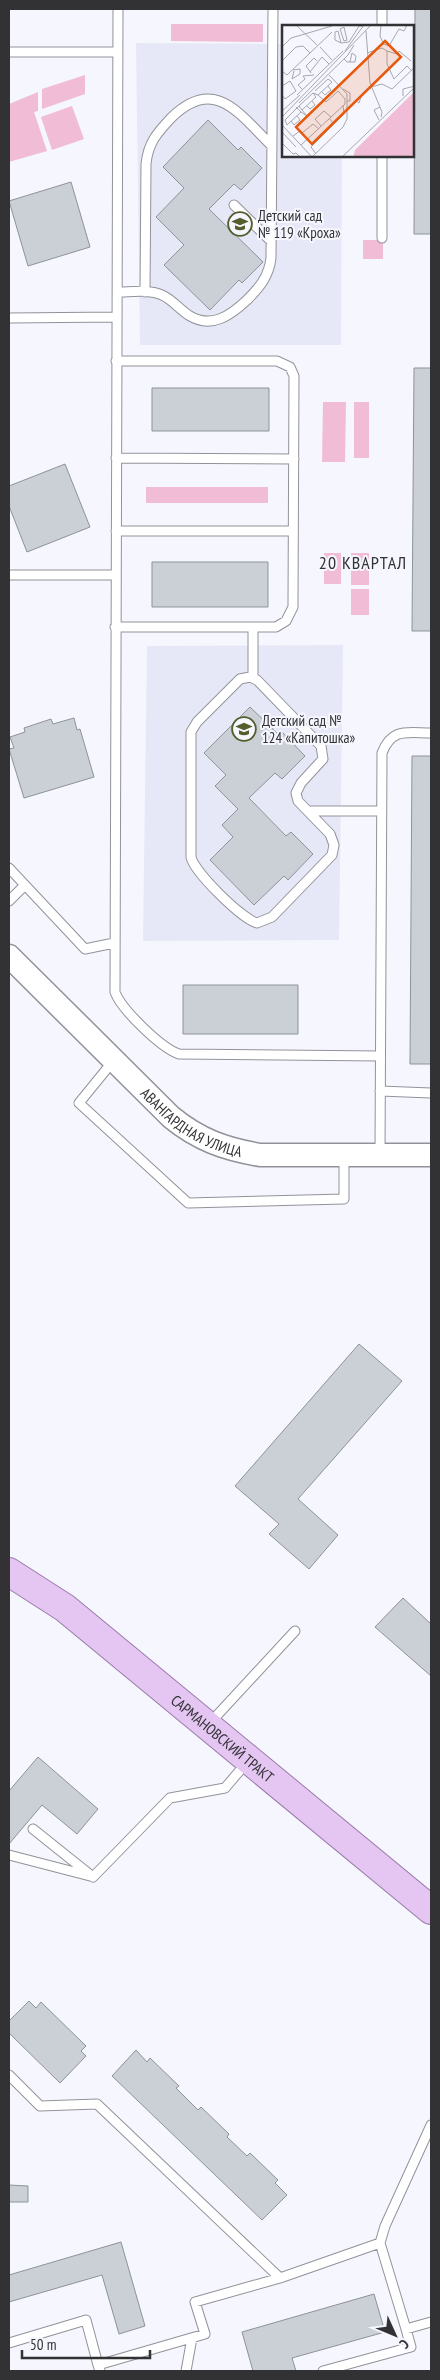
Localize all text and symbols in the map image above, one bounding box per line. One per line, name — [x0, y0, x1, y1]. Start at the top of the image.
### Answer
inset map — [282, 25, 415, 158]
place label: Детский сад № 119 «Кроха» — [258, 206, 341, 242]
school or university icon: Детский сад № 119 «Кроха» — [227, 211, 253, 237]
district label: 20 КВАРТАЛ — [319, 551, 407, 574]
place label: Детский сад № 124 «Капитошка» — [262, 711, 355, 747]
school or university icon: Детский сад № 124 «Капитошка» — [231, 716, 257, 742]
street label: АВАНГАРДНАЯ УЛИЦА — [137, 1083, 245, 1161]
street label: САРМАНОВСКИЙ ТРАКТ — [167, 1690, 278, 1786]
north arrow — [370, 2310, 420, 2360]
scale bar — [22, 2328, 150, 2360]
text: 50 m — [30, 2335, 56, 2354]
text: С — [395, 2335, 413, 2353]

